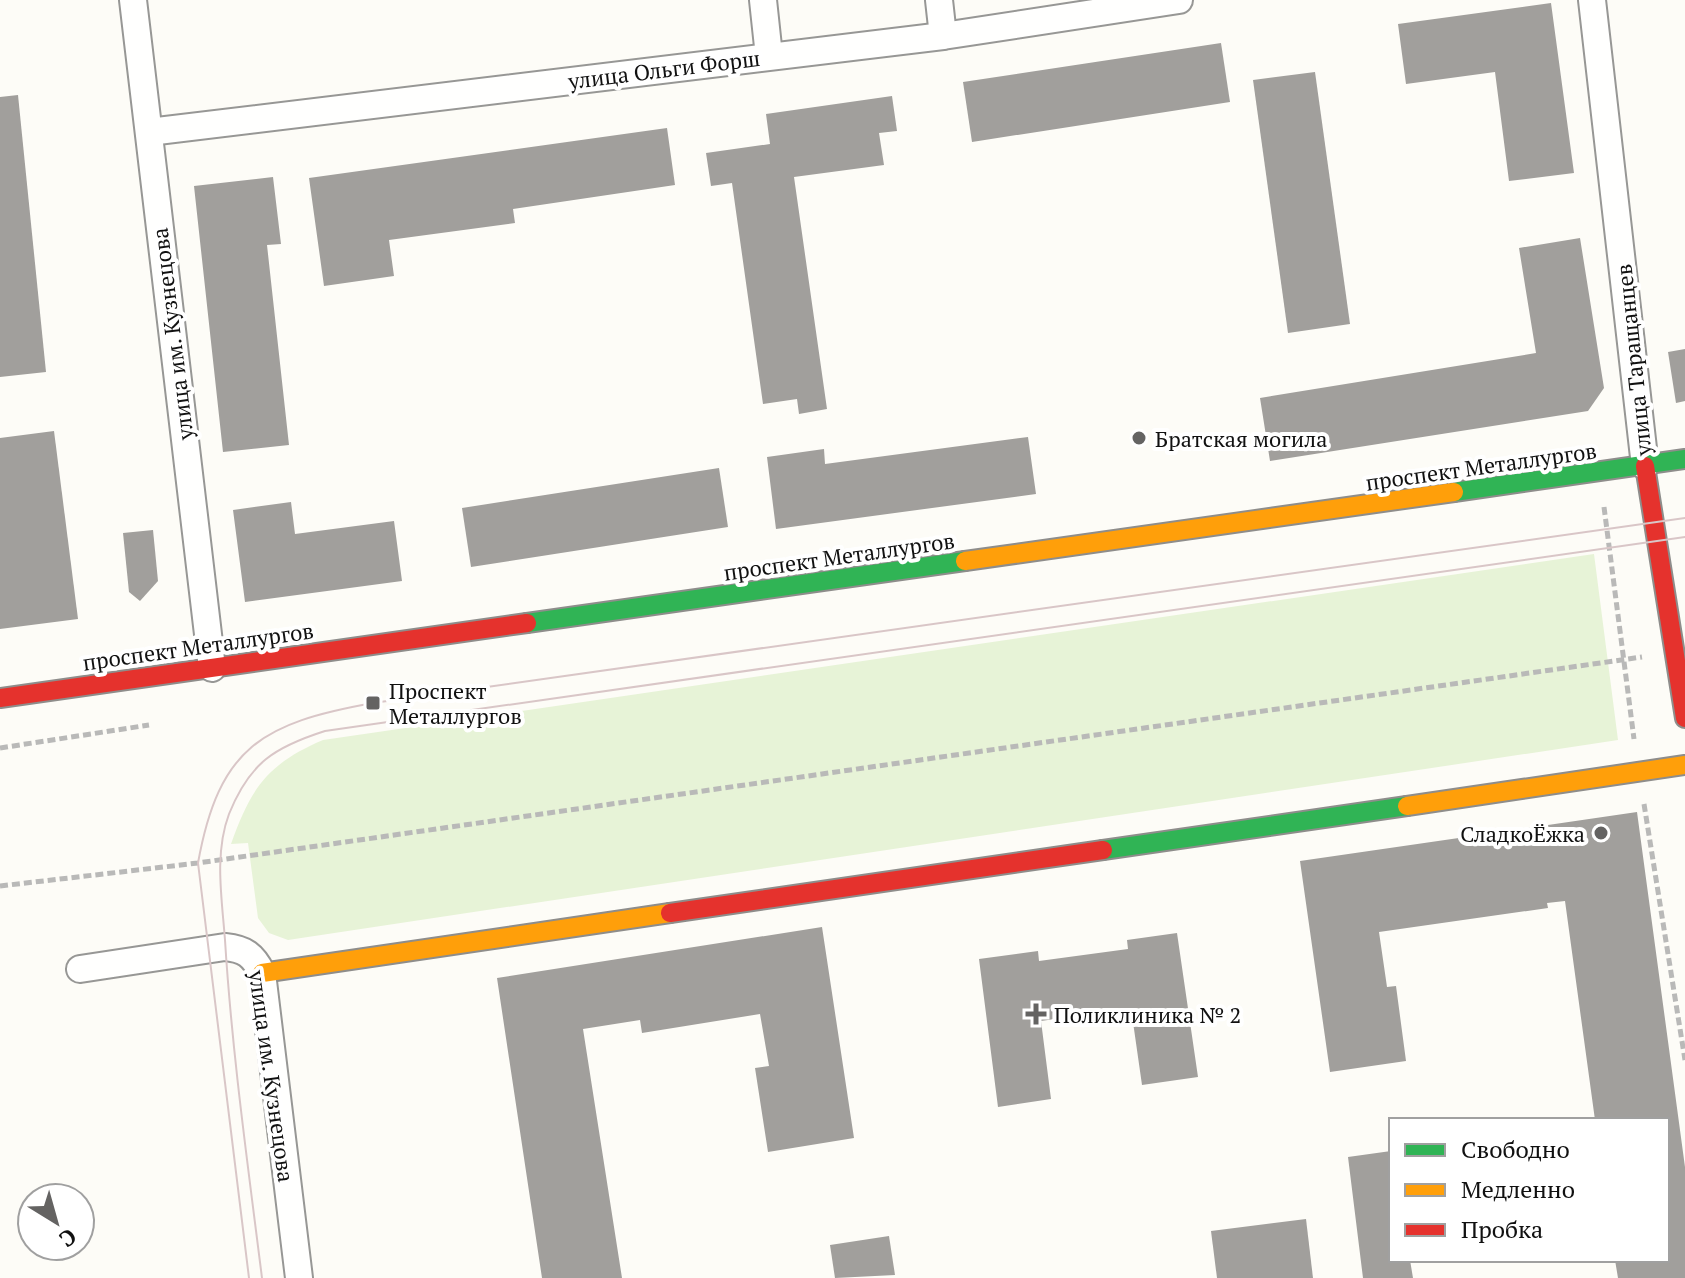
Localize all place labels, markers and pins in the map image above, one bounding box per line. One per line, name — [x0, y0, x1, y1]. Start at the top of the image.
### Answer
place label: Братская могила — [1155, 424, 1327, 453]
marker: Братская могила — [1130, 429, 1148, 447]
place label: Проспект Металлургов — [389, 676, 522, 730]
marker: Проспект Металлургов — [364, 694, 382, 712]
place label: СладкоЁжка — [1460, 819, 1585, 848]
marker: СладкоЁжка — [1592, 824, 1610, 842]
place label: Поликлиника № 2 — [1054, 1000, 1241, 1029]
marker: Поликлиника № 2 — [1025, 1003, 1047, 1025]

